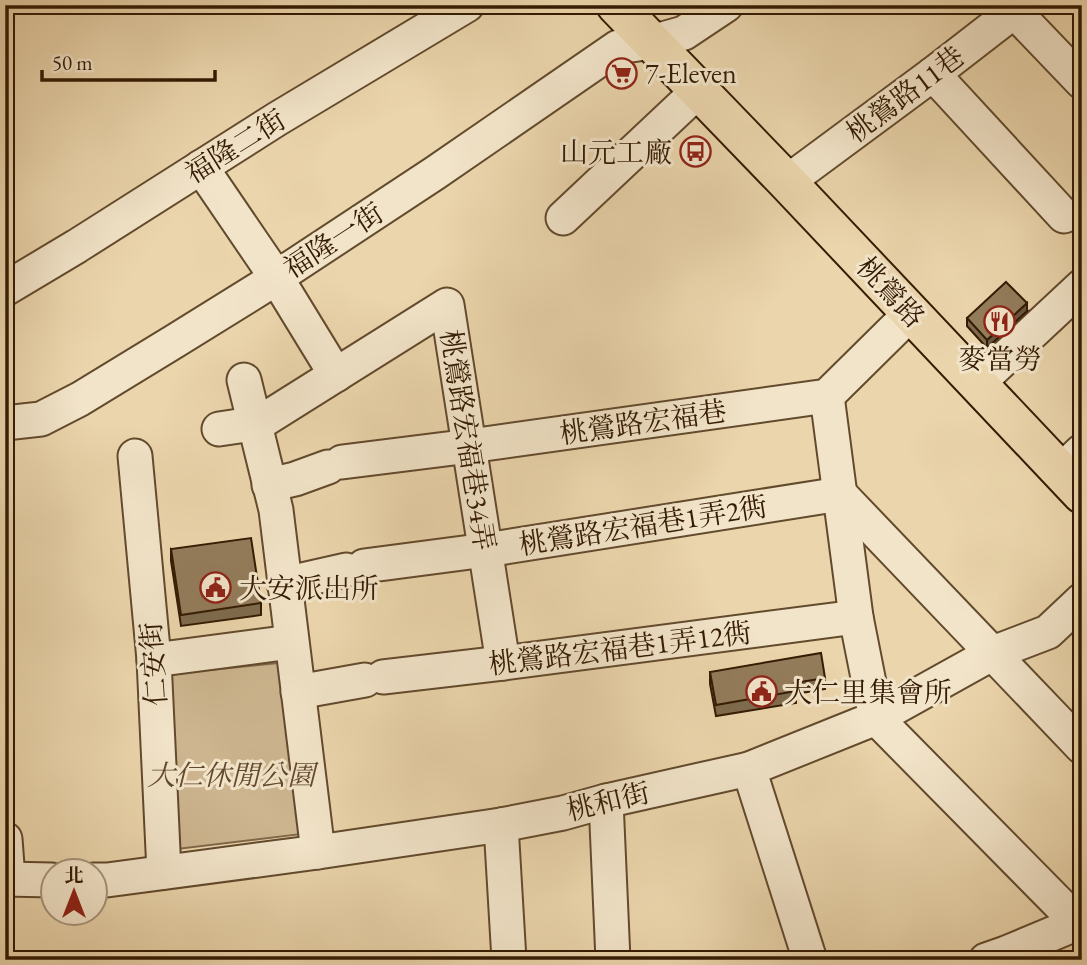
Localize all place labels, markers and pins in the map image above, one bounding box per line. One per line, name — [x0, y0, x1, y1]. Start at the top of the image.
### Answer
place label: 7-Eleven — [645, 55, 737, 91]
supermarket icon: 7-Eleven — [605, 56, 639, 90]
place label: 山元工廠 — [560, 134, 672, 170]
bus stop icon: 山元工廠 — [678, 135, 712, 169]
restaurant icon: 麥當勞 — [983, 305, 1017, 339]
place label: 麥當勞 — [958, 341, 1042, 377]
place label: 大安派出所 — [239, 570, 379, 606]
public building icon: 大安派出所 — [199, 571, 233, 605]
place label: 大仁里集會所 — [784, 674, 952, 710]
public building icon: 大仁里集會所 — [744, 675, 778, 709]

